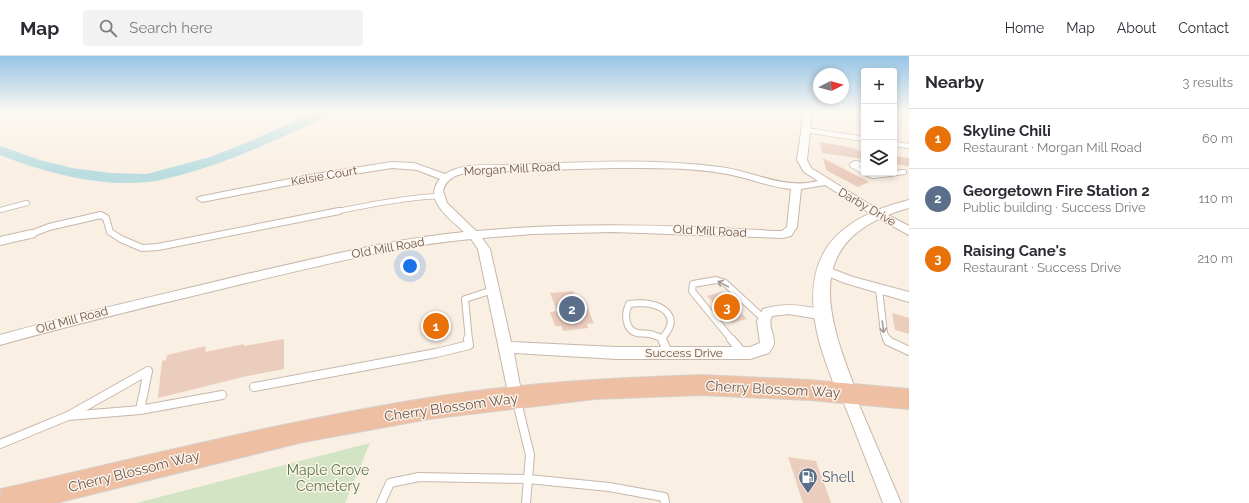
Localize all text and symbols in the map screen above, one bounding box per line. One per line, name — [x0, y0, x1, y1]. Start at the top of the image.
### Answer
search box — [83, 10, 363, 46]
text: Map — [20, 17, 59, 39]
icon: search — [97, 17, 119, 39]
text: Search here — [129, 19, 213, 37]
text: Home — [1005, 20, 1044, 36]
text: Map — [1066, 20, 1095, 36]
text: About — [1117, 20, 1156, 36]
text: Contact — [1178, 20, 1229, 36]
north arrow — [813, 68, 849, 104]
map controls — [861, 68, 897, 176]
button: + — [861, 68, 897, 104]
text: Nearby — [925, 72, 984, 92]
text: 3 results — [1183, 75, 1233, 90]
button: − — [861, 104, 897, 140]
text: Skyline Chili — [963, 122, 1051, 140]
text: 1 — [935, 131, 941, 146]
text: 60 m — [1202, 131, 1233, 146]
button: layers — [861, 140, 897, 176]
text: Restaurant · Morgan Mill Road — [963, 140, 1142, 155]
street label: Morgan Mill Road — [463, 159, 561, 179]
street label: Kelsie Court — [290, 163, 358, 189]
text: Georgetown Fire Station 2 — [963, 182, 1150, 200]
street label: Darby Drive — [836, 185, 898, 229]
text: 2 — [934, 191, 942, 206]
text: 110 m — [1199, 191, 1233, 206]
text: Public building · Success Drive — [963, 200, 1146, 215]
street label: Old Mill Road — [673, 222, 747, 240]
street label: Old Mill Road — [350, 235, 426, 261]
text: Raising Cane's — [963, 242, 1066, 260]
text: 3 — [934, 251, 942, 266]
text: 210 m — [1197, 251, 1233, 266]
your location — [400, 256, 420, 276]
text: Restaurant · Success Drive — [963, 260, 1121, 275]
one-way arrow — [717, 280, 729, 287]
pin: 3 — [714, 292, 740, 322]
pin: 2 — [559, 294, 585, 324]
street label: Old Mill Road — [34, 304, 110, 336]
pin: 1 — [423, 311, 449, 341]
one-way arrow — [879, 320, 887, 333]
street label: Success Drive — [645, 346, 723, 360]
street label: Cherry Blossom Way — [705, 377, 841, 401]
street label: Cherry Blossom Way — [383, 390, 519, 424]
street label: Cherry Blossom Way — [67, 447, 202, 495]
park label: Maple Grove Cemetery — [287, 462, 369, 494]
fuel station icon: Shell — [797, 466, 819, 494]
place label: Shell — [822, 469, 855, 485]

